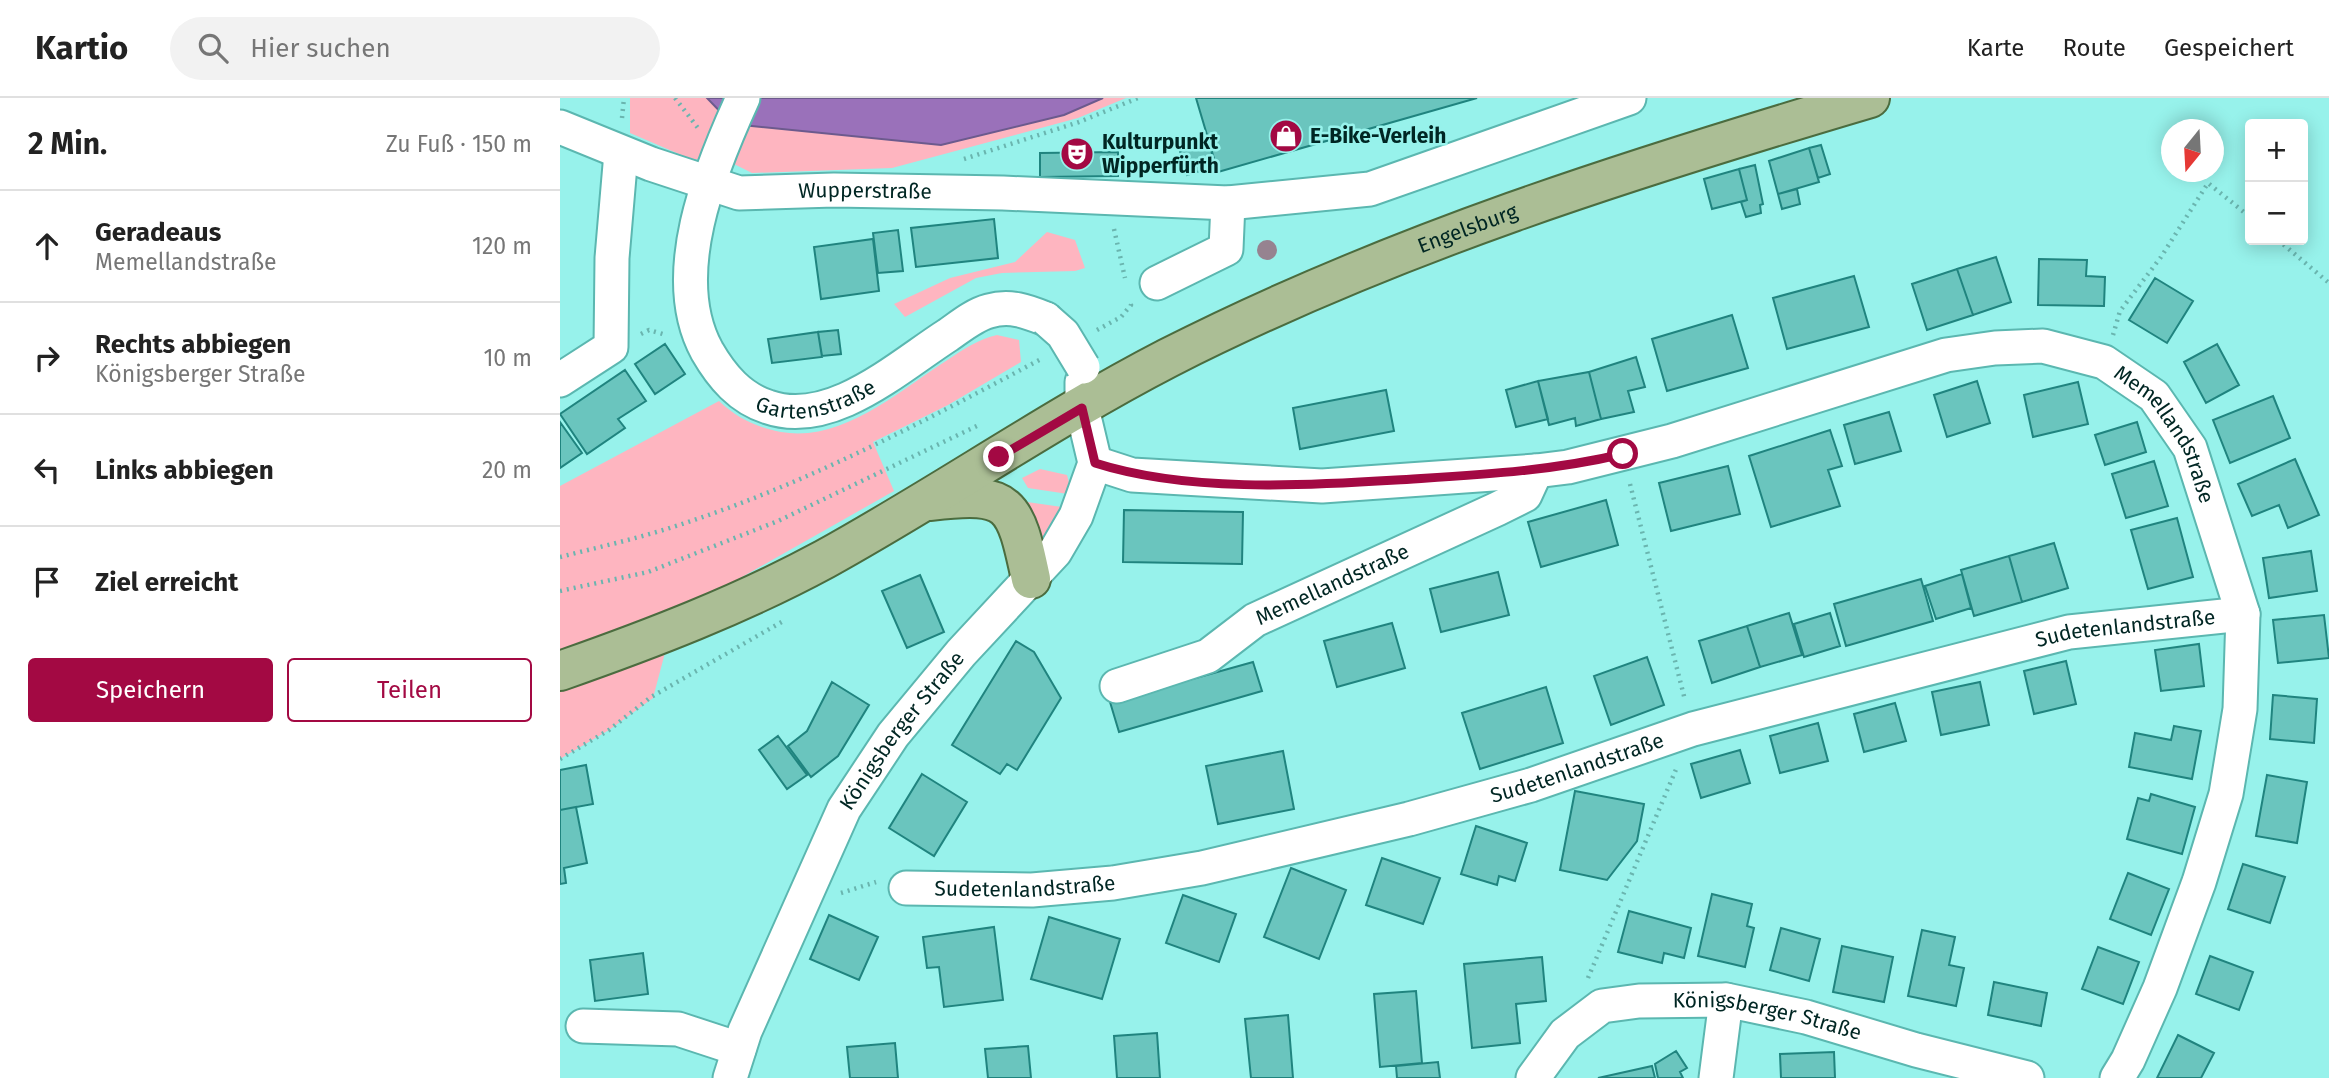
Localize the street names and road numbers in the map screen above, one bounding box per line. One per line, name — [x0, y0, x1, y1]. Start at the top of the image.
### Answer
street label: Wupperstraße — [798, 177, 932, 205]
street label: Engelsburg — [1414, 198, 1521, 259]
street label: Memellandstraße — [2109, 360, 2220, 507]
street label: Gartenstraße — [752, 374, 880, 425]
street label: Memellandstraße — [1251, 538, 1413, 631]
street label: Sudetenlandstraße — [2033, 604, 2217, 653]
street label: Königsberger Straße — [834, 646, 970, 815]
street label: Sudetenlandstraße — [1487, 727, 1667, 809]
street label: Sudetenlandstraße — [934, 870, 1116, 903]
street label: Königsberger Straße — [1672, 987, 1865, 1046]

